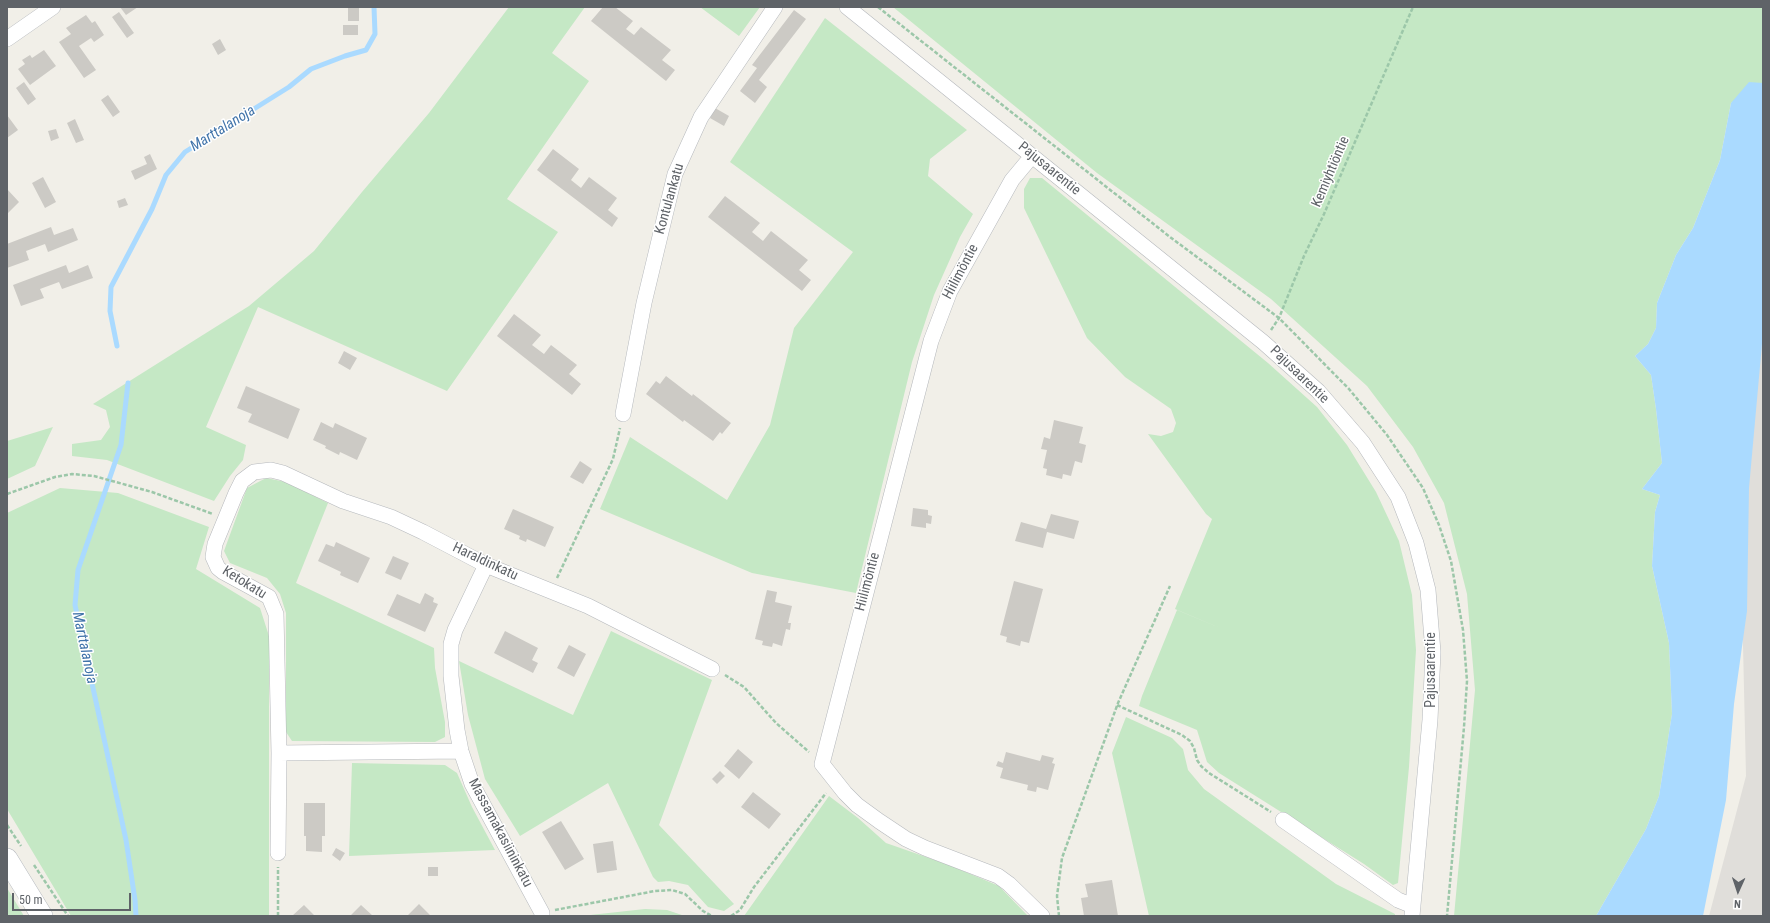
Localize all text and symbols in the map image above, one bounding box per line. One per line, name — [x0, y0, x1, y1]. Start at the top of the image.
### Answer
water label: Marttalanoja — [187, 102, 259, 156]
street label: Kemiyhtiöntie — [1309, 134, 1353, 210]
street label: Pajusaarentie — [1014, 139, 1084, 199]
street label: Kontulankatu — [652, 162, 688, 236]
street label: Hiilimöntie — [940, 242, 982, 302]
street label: Pajusaarentie — [1266, 343, 1332, 407]
street label: Haraldinkatu — [450, 540, 520, 584]
street label: Hiilimöntie — [852, 551, 884, 613]
street label: Ketokatu — [219, 563, 269, 603]
water label: Marttalanoja — [68, 610, 100, 686]
street label: Pajusaarentie — [1423, 632, 1439, 708]
street label: Massamakasiininkatu — [464, 776, 536, 890]
north arrow — [1718, 871, 1758, 911]
scale bar — [14, 885, 133, 911]
text: 50 m — [19, 893, 43, 907]
text: N — [1734, 897, 1741, 910]

